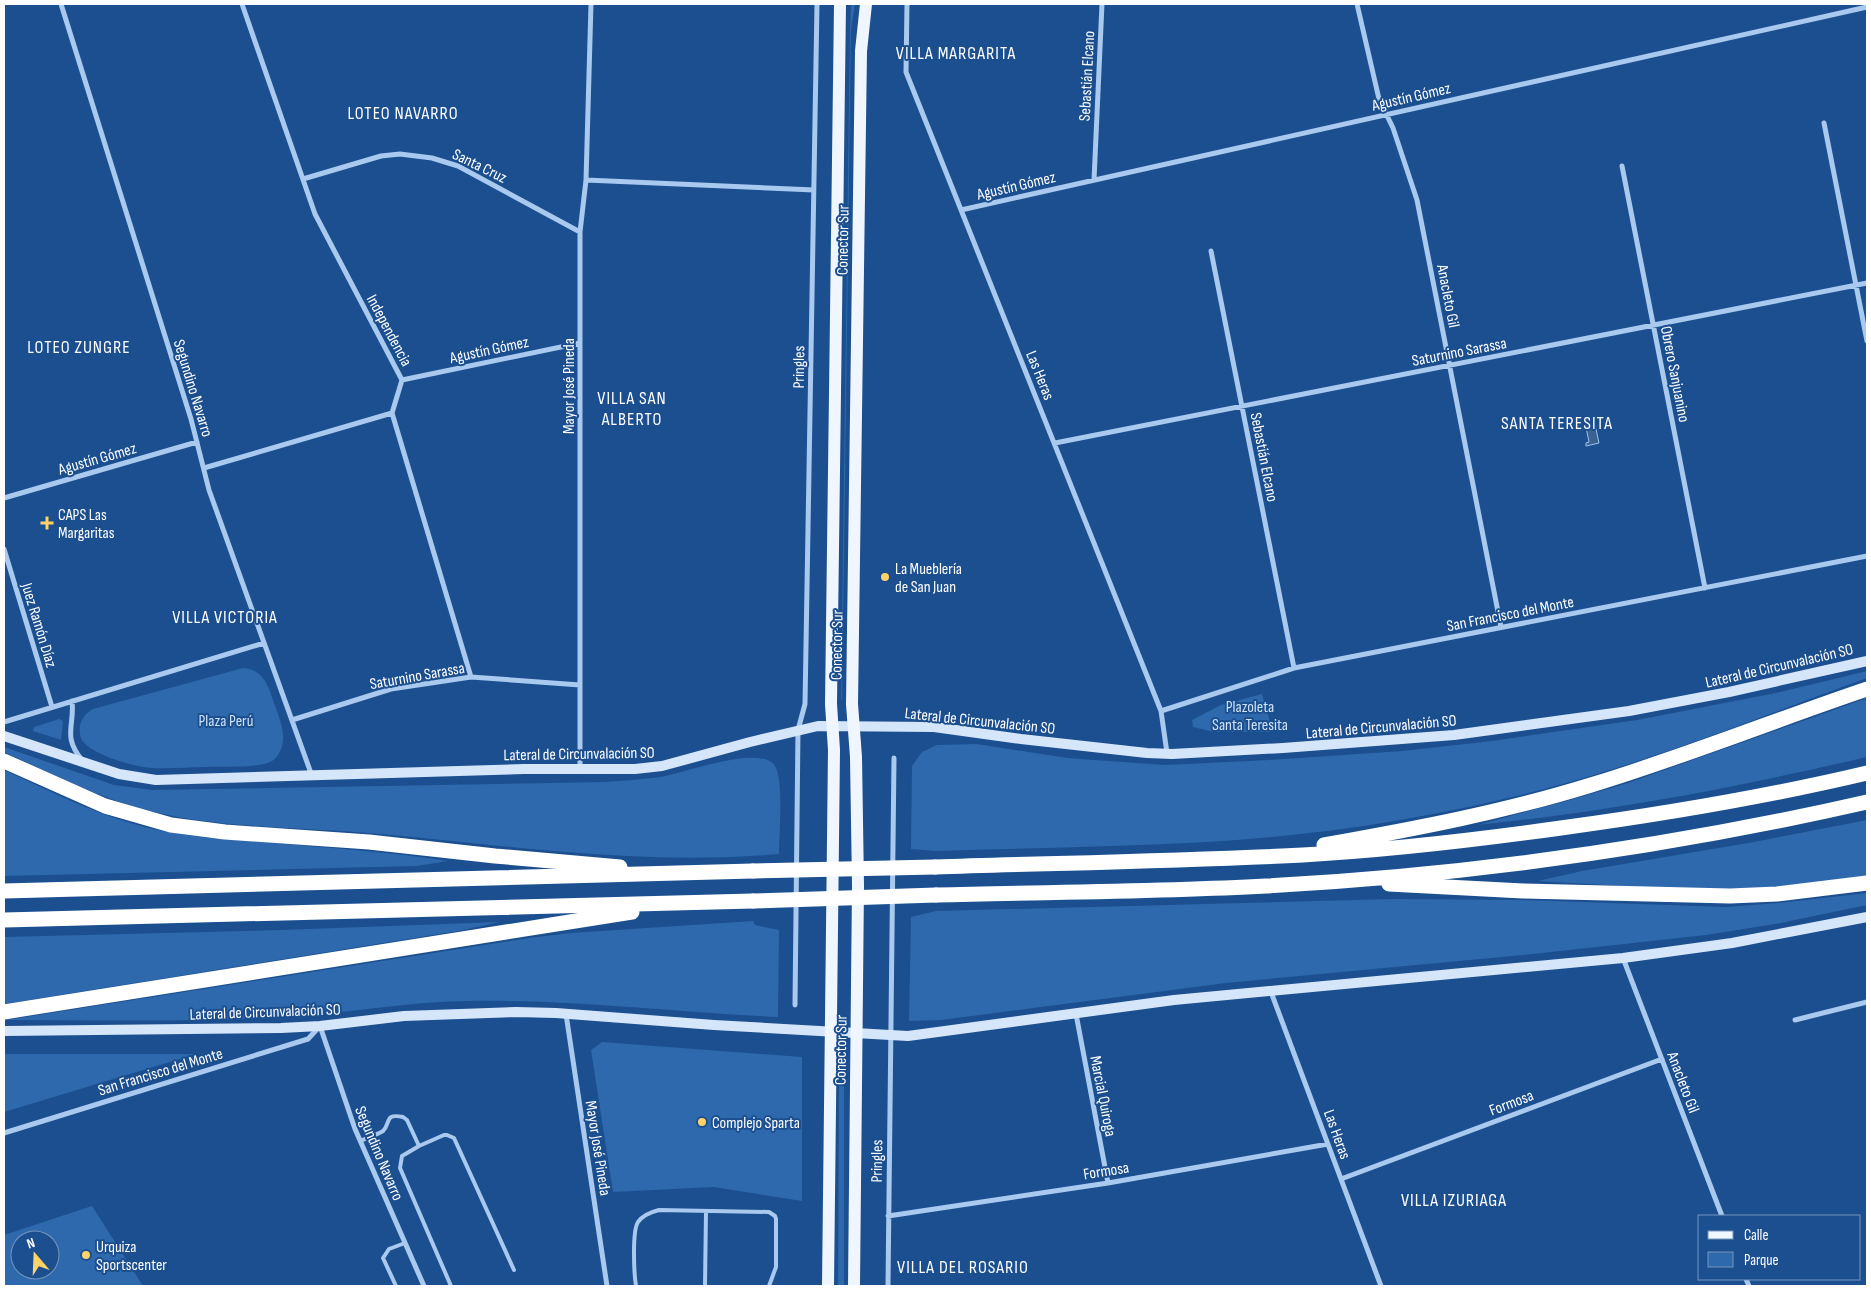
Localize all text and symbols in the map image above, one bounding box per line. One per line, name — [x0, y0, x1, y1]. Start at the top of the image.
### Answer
street label: Sebastián Elcano — [1076, 30, 1099, 122]
district label: VILLA MARGARITA — [896, 43, 1016, 64]
street label: Agustín Gómez — [1369, 79, 1453, 116]
district label: LOTEO NAVARRO — [347, 103, 459, 124]
street label: Santa Cruz — [449, 145, 510, 188]
street label: Agustín Gómez — [974, 168, 1058, 205]
street label: Conector Sur — [833, 204, 854, 275]
street label: Anacleto Gil — [1432, 262, 1463, 329]
street label: Independencia — [362, 292, 416, 370]
street label: Obrero Sanjuanino — [1656, 325, 1693, 424]
street label: Agustín Gómez — [447, 333, 531, 368]
street label: Saturnino Sarassa — [1410, 334, 1508, 371]
district label: LOTEO ZUNGRE — [27, 337, 131, 358]
street label: Segundino Navarro — [169, 337, 216, 439]
street label: Mayor José Pineda — [560, 338, 579, 434]
street label: Pringles — [790, 345, 809, 389]
street label: Las Heras — [1021, 348, 1058, 403]
district label: VILLA SAN ALBERTO — [597, 388, 667, 430]
street label: Sebastián Elcano — [1246, 411, 1281, 504]
district label: SANTA TERESITA — [1501, 413, 1613, 434]
street label: Agustín Gómez — [55, 439, 139, 480]
place label: CAPS Las Margaritas — [58, 506, 115, 543]
marker: CAPS Las Margaritas — [40, 516, 54, 530]
place label: La Mueblería de San Juan — [895, 560, 962, 597]
marker: La Mueblería de San Juan — [879, 571, 891, 583]
street label: Juez Ramón Díaz — [16, 580, 60, 670]
street label: San Francisco del Monte — [1445, 593, 1576, 636]
district label: VILLA VICTORIA — [172, 607, 278, 628]
street label: Conector Sur — [827, 609, 848, 680]
street label: Lateral de Circunvalación SO — [1704, 640, 1855, 693]
street label: Saturnino Sarassa — [368, 659, 466, 694]
park label: Plazoleta Santa Teresita — [1212, 698, 1288, 735]
street label: Lateral de Circunvalación SO — [904, 704, 1056, 739]
street label: Lateral de Circunvalación SO — [1305, 711, 1457, 744]
park label: Plaza Perú — [199, 712, 253, 731]
street label: Lateral de Circunvalación SO — [503, 744, 655, 765]
street label: Lateral de Circunvalación SO — [189, 1000, 341, 1025]
street label: Conector Sur — [831, 1014, 852, 1085]
street label: San Francisco del Monte — [96, 1044, 225, 1100]
street label: Anacleto Gil — [1662, 1048, 1703, 1116]
street label: Marcial Quiroga — [1085, 1054, 1120, 1138]
street label: Formosa — [1487, 1086, 1536, 1120]
street label: Mayor José Pineda — [581, 1099, 614, 1197]
street label: Segundino Navarro — [350, 1103, 407, 1204]
street label: Las Heras — [1319, 1107, 1354, 1162]
place label: Complejo Sparta — [712, 1114, 800, 1133]
marker: Complejo Sparta — [696, 1116, 708, 1128]
street label: Pringles — [868, 1139, 887, 1183]
street label: Formosa — [1082, 1159, 1130, 1184]
district label: VILLA IZURIAGA — [1401, 1190, 1507, 1211]
legend — [1698, 1215, 1861, 1280]
text: Calle — [1744, 1226, 1768, 1245]
north arrow — [10, 1230, 60, 1280]
text: N — [25, 1234, 37, 1252]
place label: Urquiza Sportscenter — [96, 1238, 167, 1275]
marker: Urquiza Sportscenter — [80, 1249, 92, 1261]
text: Parque — [1744, 1251, 1779, 1270]
district label: VILLA DEL ROSARIO — [897, 1257, 1029, 1278]

